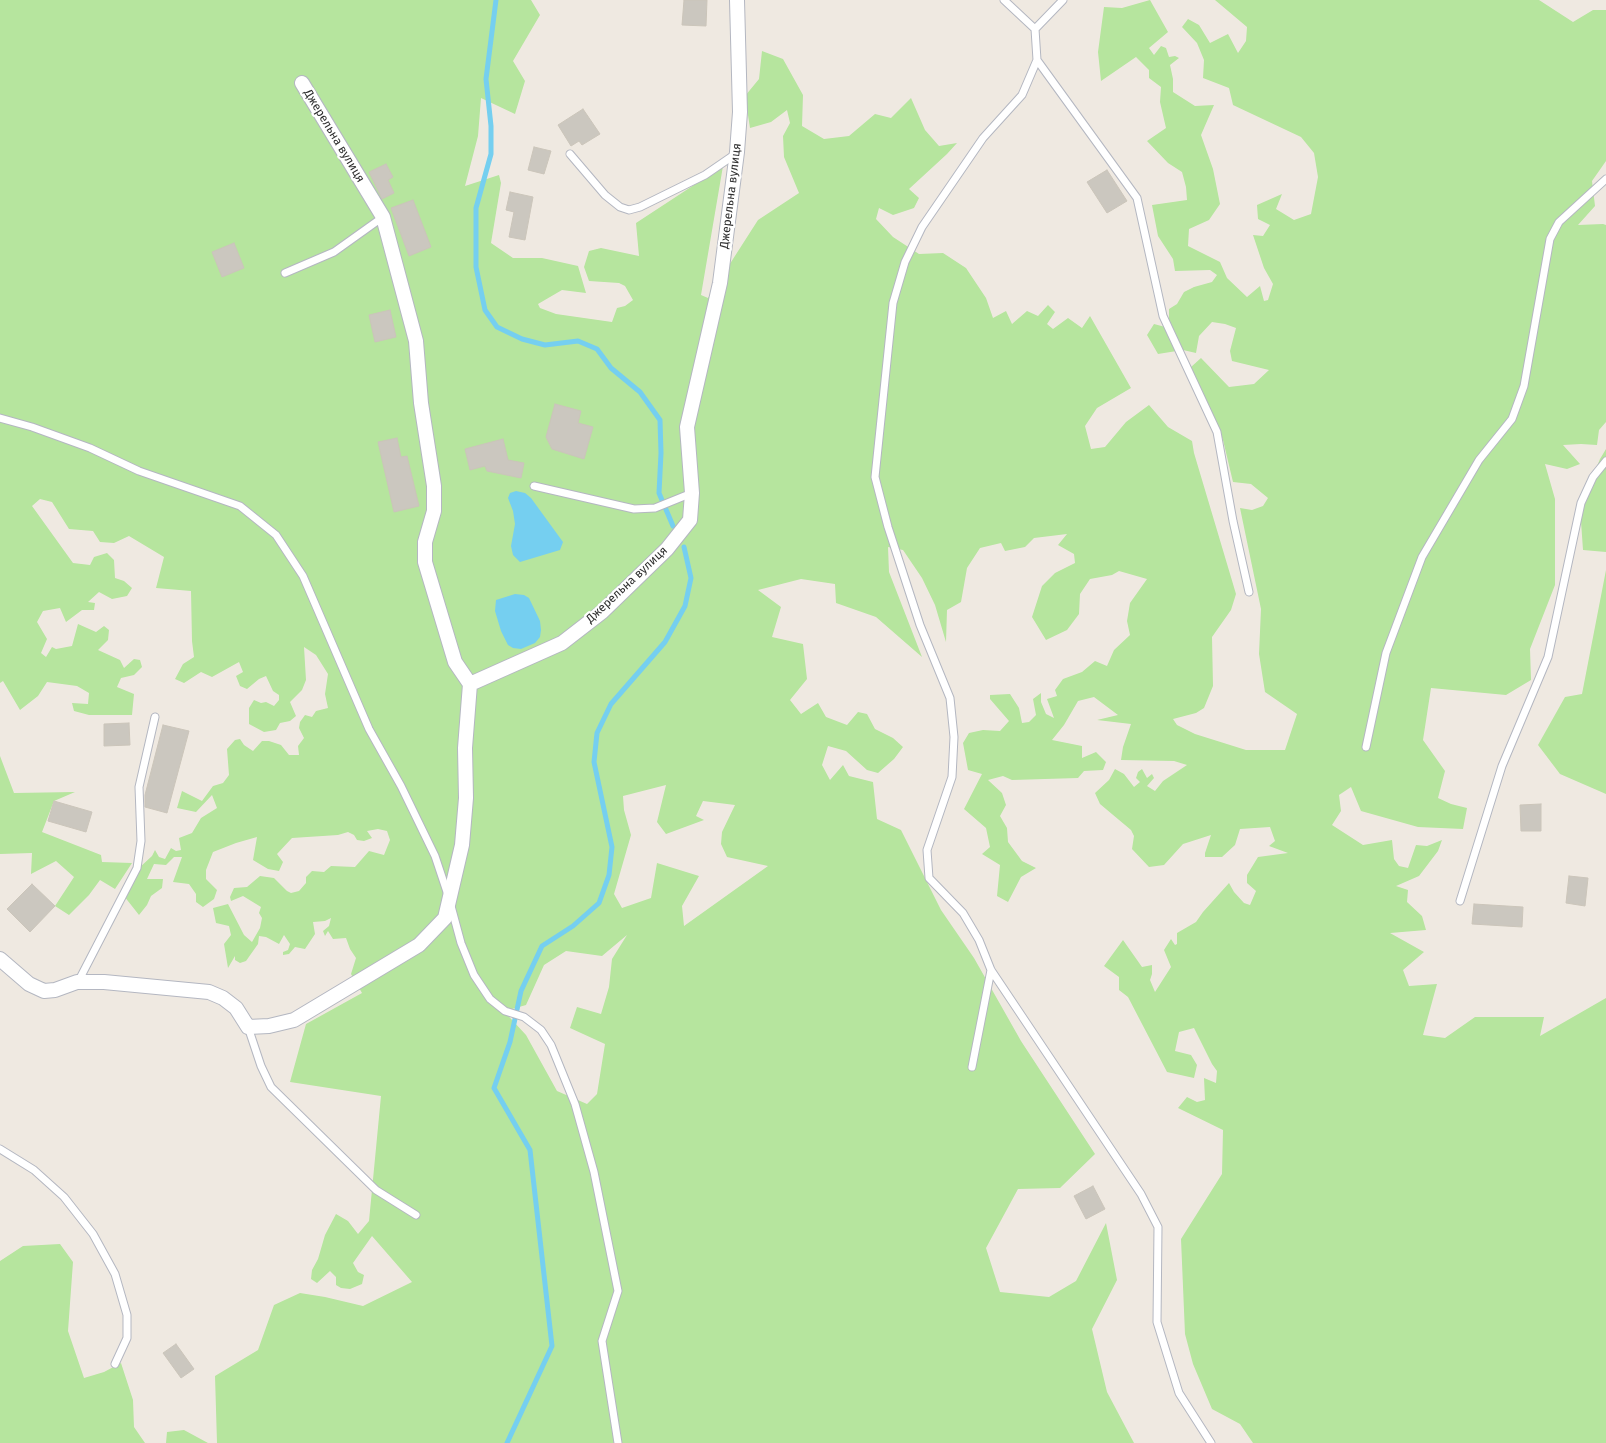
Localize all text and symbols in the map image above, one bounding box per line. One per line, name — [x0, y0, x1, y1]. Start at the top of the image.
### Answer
street label: Джерельна вулиця — [301, 87, 367, 185]
street label: Джерельна вулиця — [717, 143, 745, 249]
street label: Джерельна вулиця — [583, 544, 671, 626]

